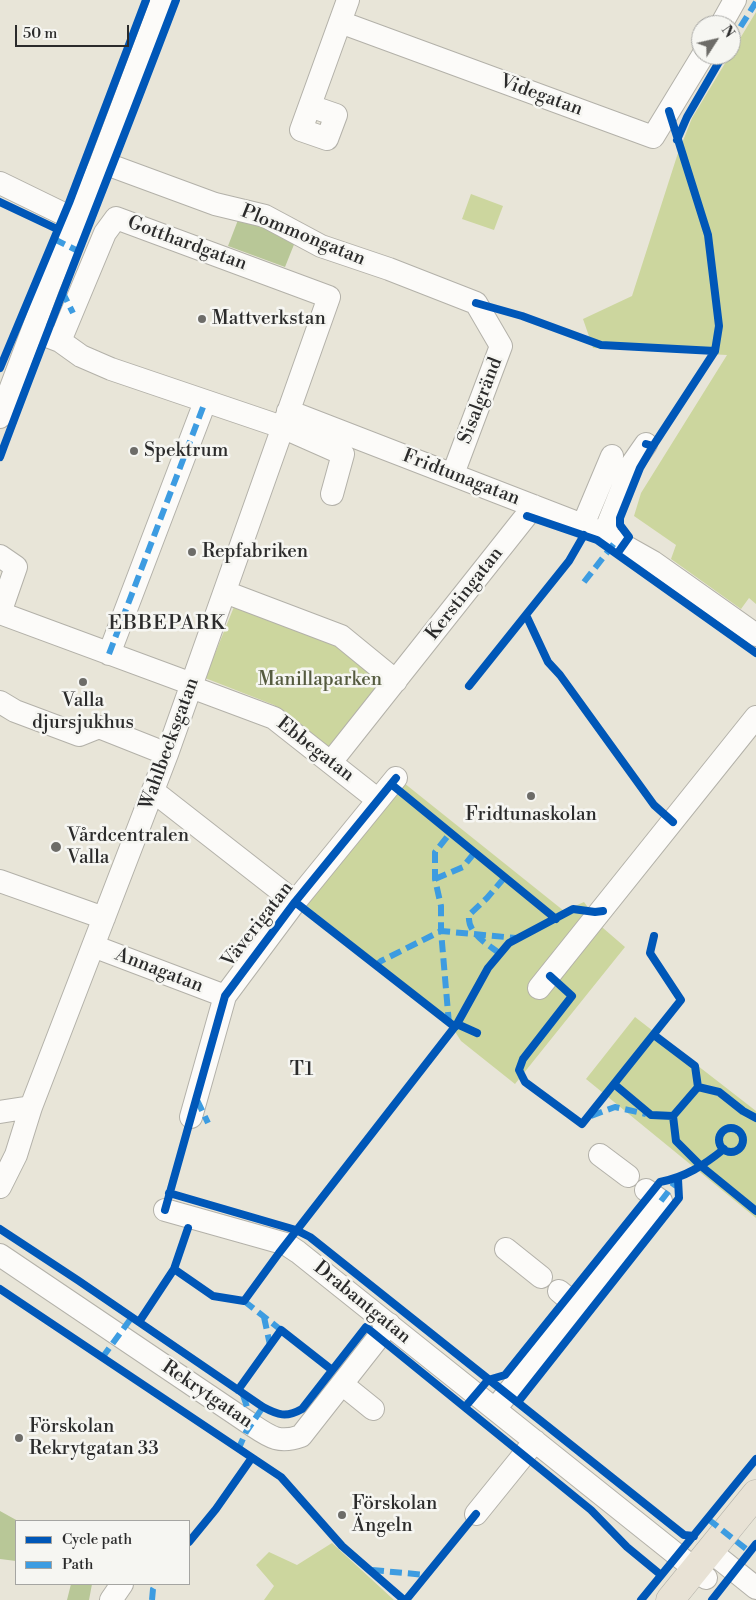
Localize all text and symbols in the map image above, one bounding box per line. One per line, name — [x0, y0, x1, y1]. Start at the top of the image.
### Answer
scale bar — [18, 15, 131, 47]
north arrow — [691, 15, 741, 65]
text: N — [717, 22, 738, 42]
text: 50 m — [23, 24, 57, 43]
street label: Videgatan — [496, 70, 586, 122]
street label: Plommongatan — [238, 201, 368, 271]
street label: Gotthardgatan — [124, 212, 250, 276]
place label: Mattverkstan — [212, 308, 326, 330]
marker: Mattverkstan — [196, 313, 208, 325]
street label: Sisalgränd — [454, 354, 508, 448]
place label: Spektrum — [144, 440, 228, 462]
marker: Spektrum — [128, 445, 140, 457]
street label: Fridtunagatan — [399, 445, 523, 511]
place label: Repfabriken — [202, 541, 308, 563]
street label: Kerstingatan — [422, 543, 508, 645]
marker: Repfabriken — [186, 546, 198, 558]
district label: EBBEPARK — [107, 612, 227, 636]
park label: Manillaparken — [258, 669, 382, 691]
street label: Wahlbecksgatan — [136, 675, 204, 813]
marker: Valla djursjukhus — [77, 676, 89, 688]
place label: Valla djursjukhus — [32, 690, 134, 734]
street label: Ebbegatan — [272, 713, 358, 787]
marker: Fridtunaskolan — [525, 790, 537, 802]
place label: Fridtunaskolan — [465, 804, 597, 826]
place label: Vårdcentralen Valla — [67, 825, 189, 869]
marker: Vårdcentralen Valla — [49, 840, 63, 854]
street label: Väverigatan — [217, 878, 299, 972]
street label: Annagatan — [112, 944, 206, 998]
district label: T1 — [289, 1058, 315, 1082]
street label: Drabantgatan — [309, 1257, 415, 1349]
street label: Rekrytgatan — [157, 1356, 257, 1434]
place label: Förskolan Rekrytgatan 33 — [29, 1416, 159, 1460]
marker: Förskolan Rekrytgatan 33 — [13, 1432, 25, 1444]
place label: Förskolan Ängeln — [352, 1493, 437, 1537]
marker: Förskolan Ängeln — [336, 1509, 348, 1521]
legend — [15, 1520, 190, 1585]
text: Cycle path — [62, 1530, 132, 1549]
text: Path — [62, 1555, 94, 1574]

